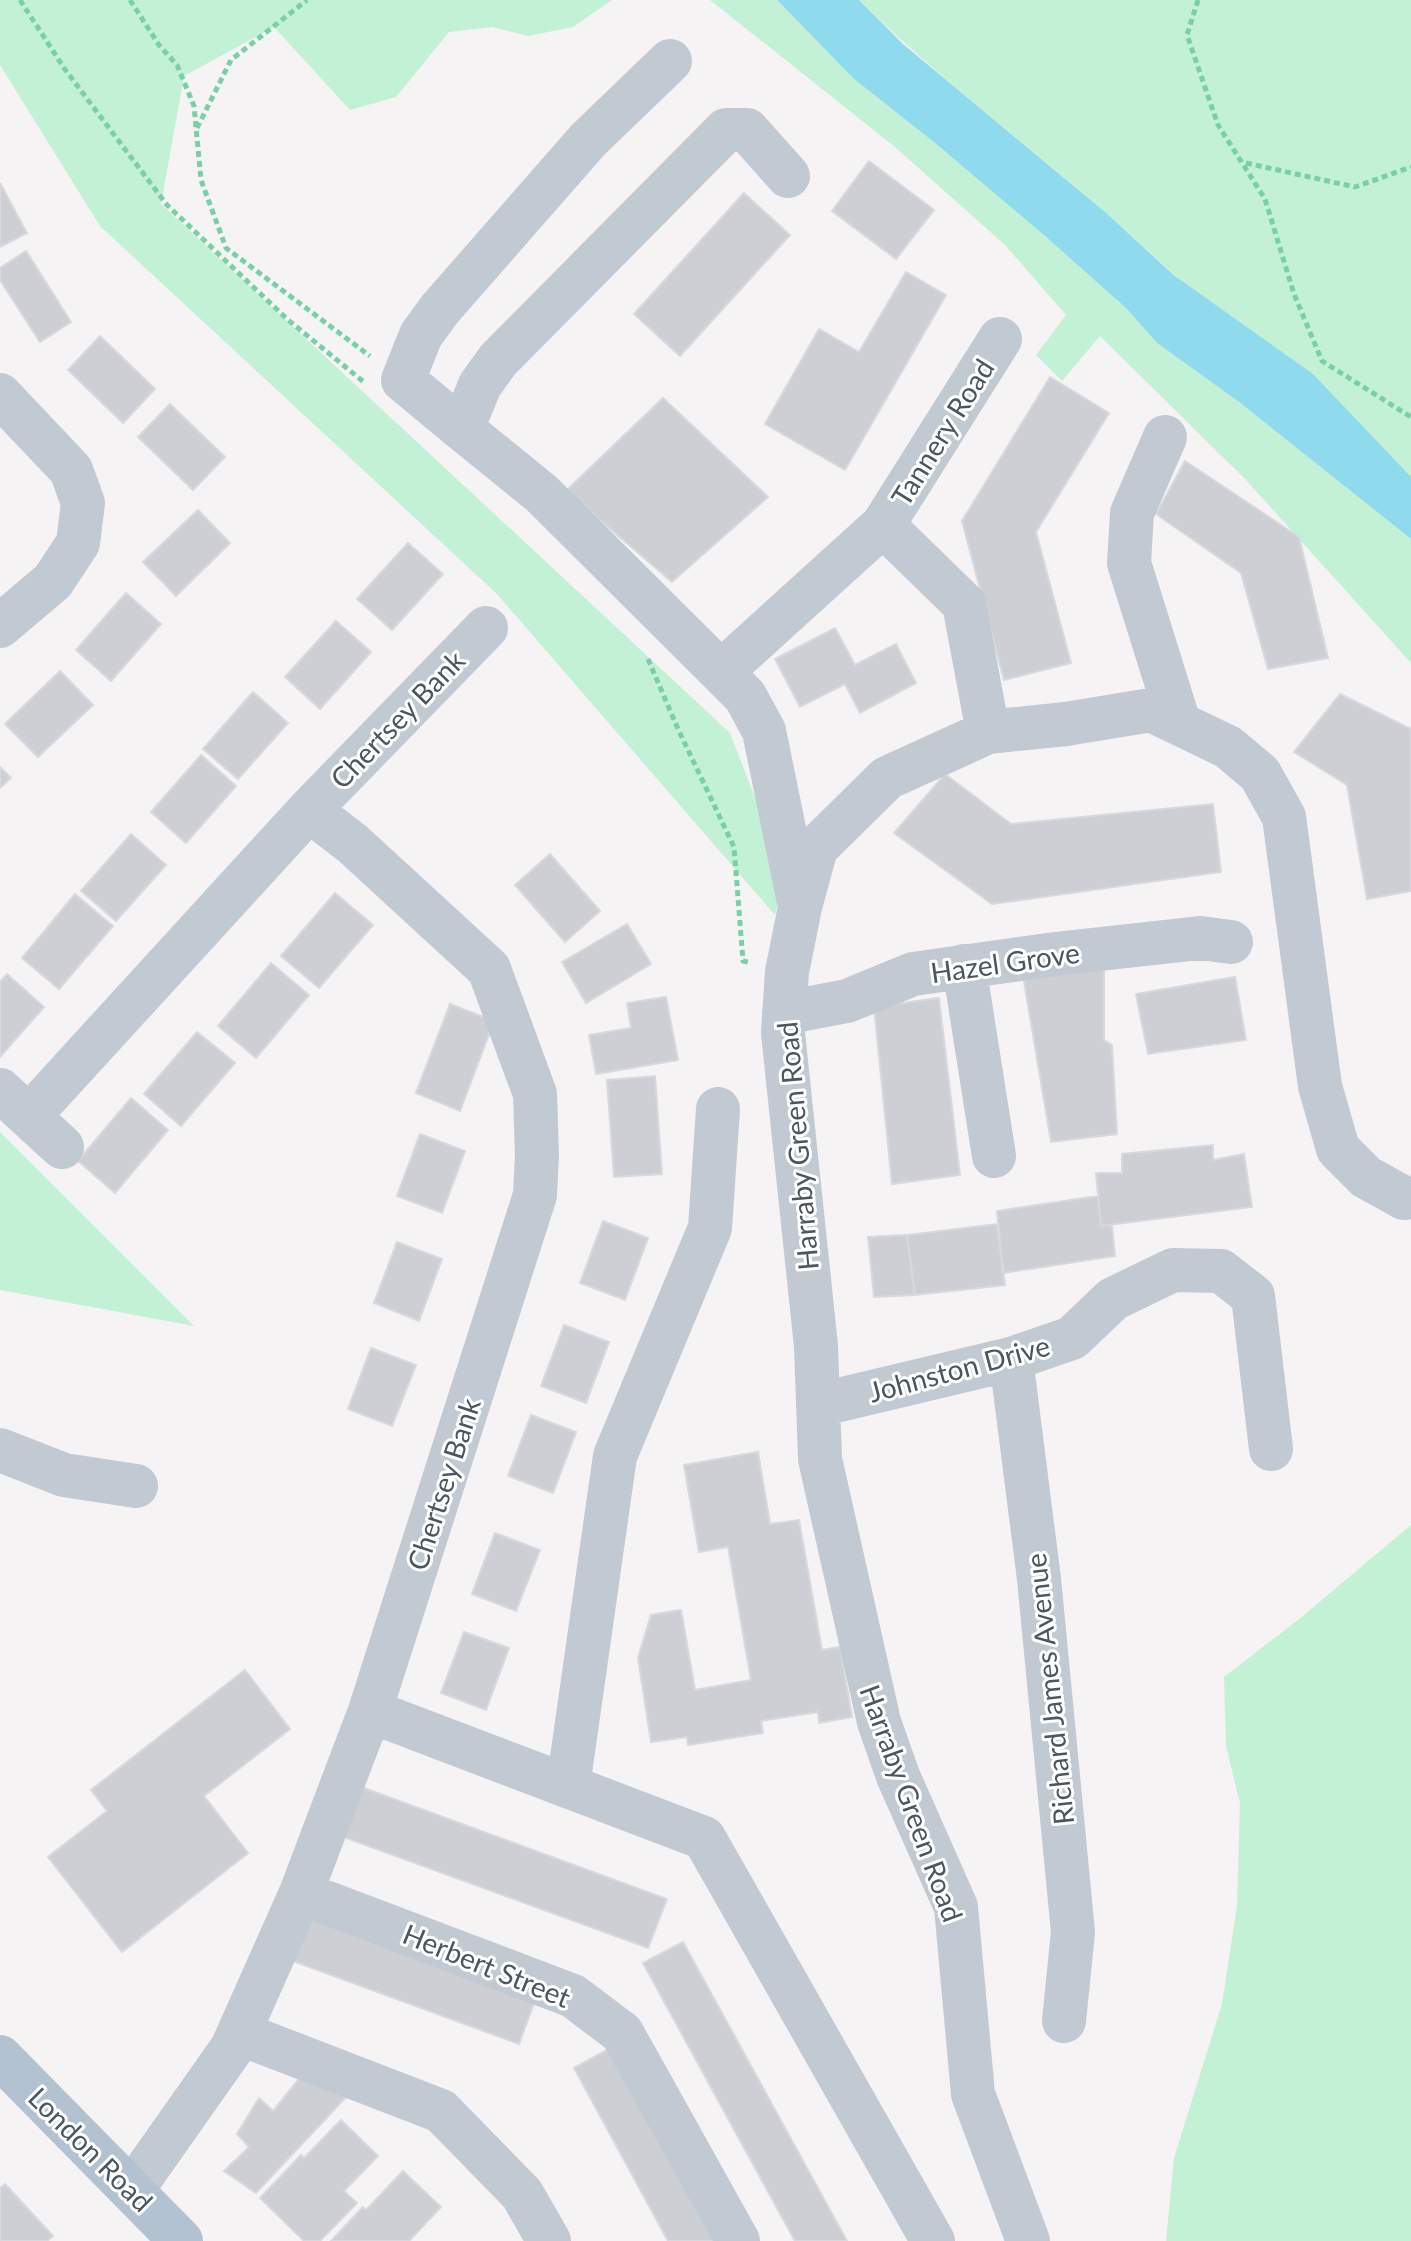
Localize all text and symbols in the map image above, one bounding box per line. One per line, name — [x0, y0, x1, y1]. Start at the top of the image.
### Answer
street label: Tannery Road — [883, 352, 1001, 512]
street label: Chertsey Bank — [323, 642, 472, 795]
street label: Hazel Grove — [928, 935, 1082, 989]
street label: Harraby Green Road — [769, 1020, 825, 1272]
street label: Johnston Drive — [865, 1328, 1053, 1408]
street label: Chertsey Bank — [399, 1393, 487, 1574]
street label: Richard James Avenue — [1018, 1552, 1080, 1826]
street label: Harraby Green Road — [853, 1680, 971, 1926]
street label: Herbert Street — [398, 1916, 576, 2014]
street label: London Road — [22, 2080, 160, 2218]

